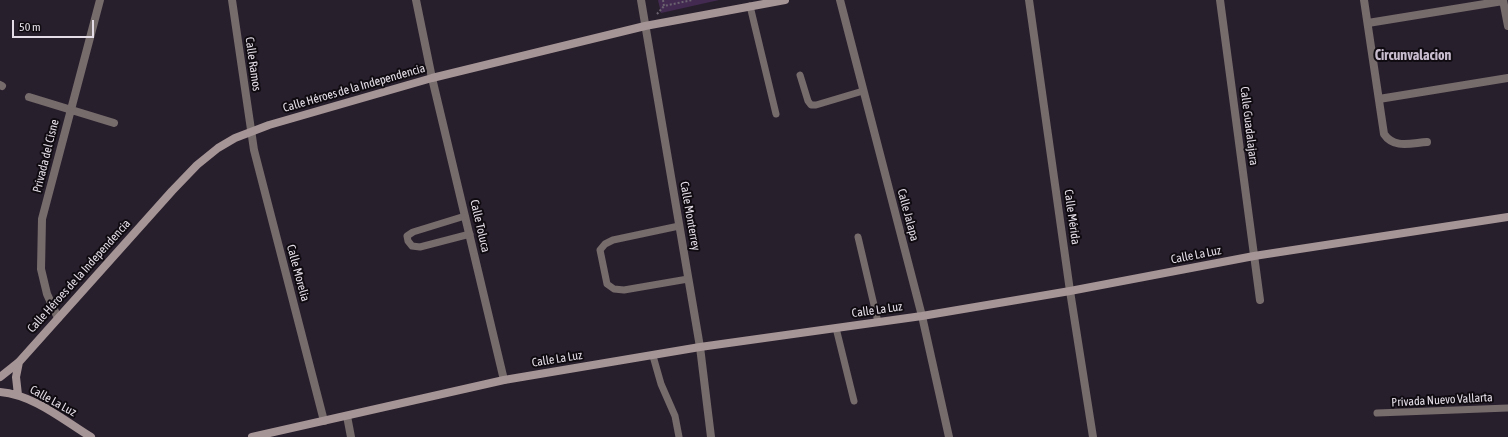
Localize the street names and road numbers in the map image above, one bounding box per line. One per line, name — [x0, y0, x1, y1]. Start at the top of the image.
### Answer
street label: Calle Ramos — [242, 36, 264, 92]
street label: Calle Héroes de la Independencia — [281, 61, 427, 115]
street label: Calle Guadalajara — [1237, 86, 1261, 166]
street label: Privada del Cisne — [30, 118, 62, 194]
street label: Calle Monterrey — [677, 180, 703, 252]
street label: Calle Jalapa — [894, 187, 922, 243]
street label: Calle Mérida — [1061, 189, 1083, 245]
street label: Calle Toluca — [467, 198, 493, 254]
street label: Calle Héroes de la Independencia — [24, 217, 134, 335]
street label: Calle Morelia — [283, 243, 313, 303]
street label: Calle La Luz — [1170, 243, 1222, 267]
street label: Calle La Luz — [851, 299, 903, 321]
street label: Calle La Luz — [531, 348, 583, 370]
street label: Calle La Luz — [27, 382, 79, 420]
street label: Privada Nuevo Vallarta — [1391, 390, 1493, 410]

